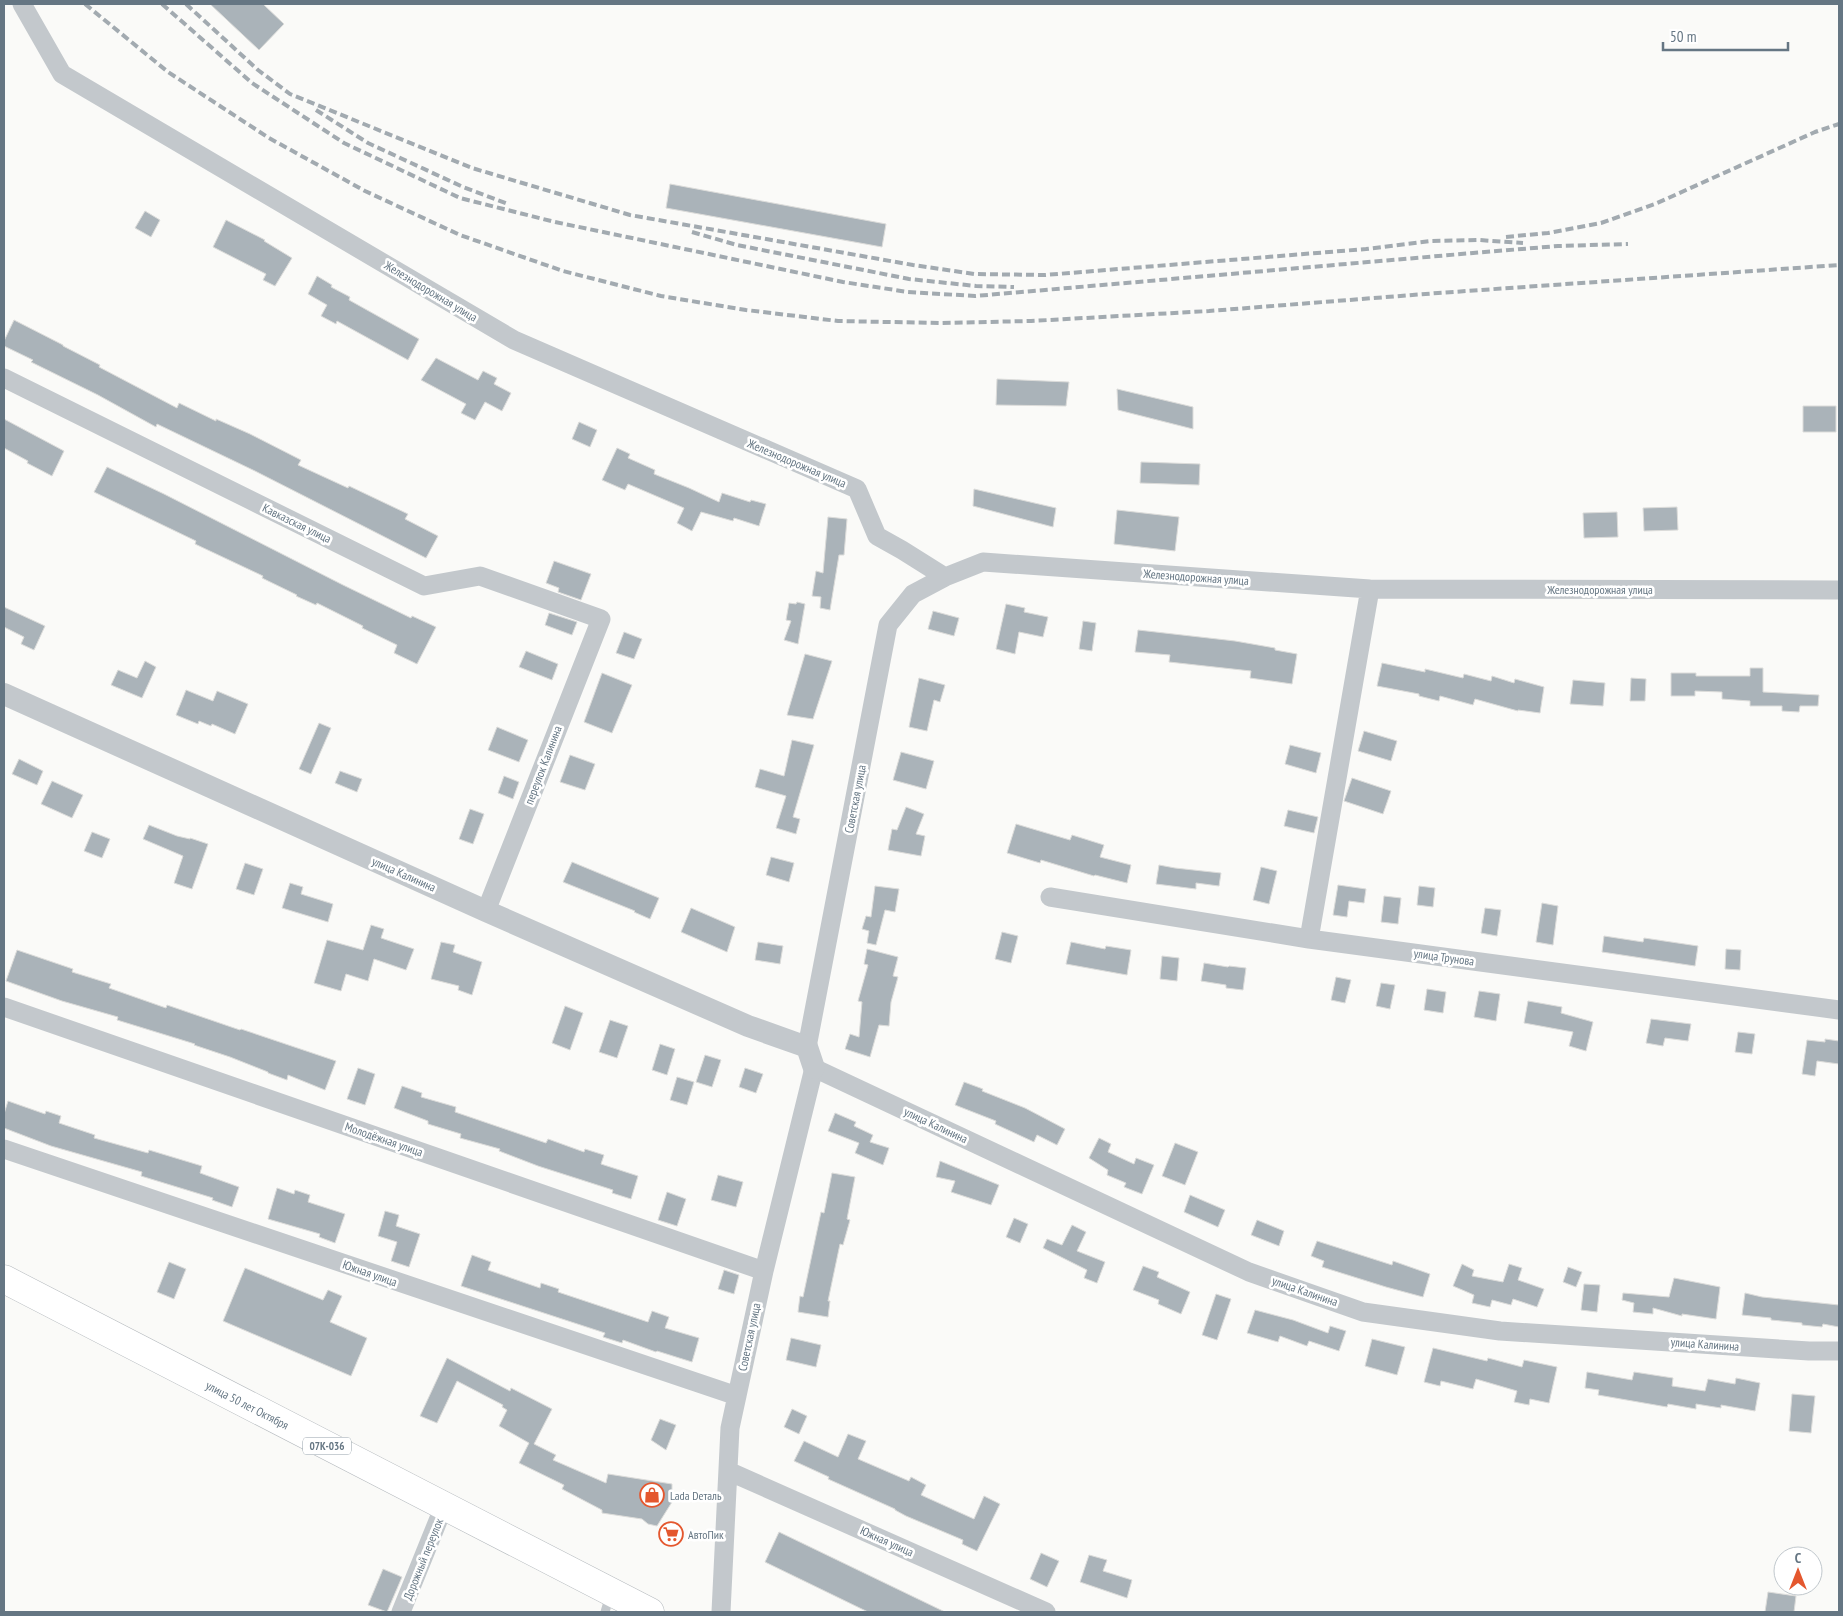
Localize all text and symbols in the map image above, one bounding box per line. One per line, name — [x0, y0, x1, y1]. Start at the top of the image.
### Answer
scale bar — [1663, 20, 1788, 52]
text: 50 m — [1670, 27, 1696, 46]
street label: Железнодорожная улица — [381, 257, 480, 325]
street label: Железнодорожная улица — [744, 435, 849, 491]
street label: Кавказская улица — [260, 500, 334, 546]
street label: Железнодорожная улица — [1142, 566, 1249, 588]
street label: Железнодорожная улица — [1546, 582, 1653, 597]
street label: переулок Калинина — [521, 723, 565, 806]
street label: Советская улица — [841, 763, 869, 834]
street label: улица Калинина — [370, 853, 439, 895]
street label: улица Трунова — [1413, 945, 1475, 969]
street label: улица Калинина — [902, 1104, 970, 1146]
street label: Молодёжная улица — [343, 1119, 425, 1159]
street label: Южная улица — [341, 1257, 399, 1289]
street label: улица Калинина — [1270, 1273, 1340, 1309]
street label: Советская улица — [734, 1301, 764, 1372]
street label: улица Калинина — [1670, 1334, 1740, 1354]
street label: улица 50 лет Октября — [204, 1377, 292, 1432]
road number: 07К-036 — [303, 1438, 351, 1454]
shop icon: Lada Dеталь — [639, 1482, 665, 1508]
place label: Lada Dеталь — [670, 1488, 722, 1503]
street label: Дорожный переулок — [400, 1516, 446, 1602]
supermarket icon: АвтоПик — [658, 1521, 684, 1547]
street label: Южная улица — [858, 1523, 916, 1559]
place label: АвтоПик — [688, 1527, 724, 1542]
north arrow — [1773, 1546, 1823, 1596]
text: С — [1795, 1549, 1802, 1567]

